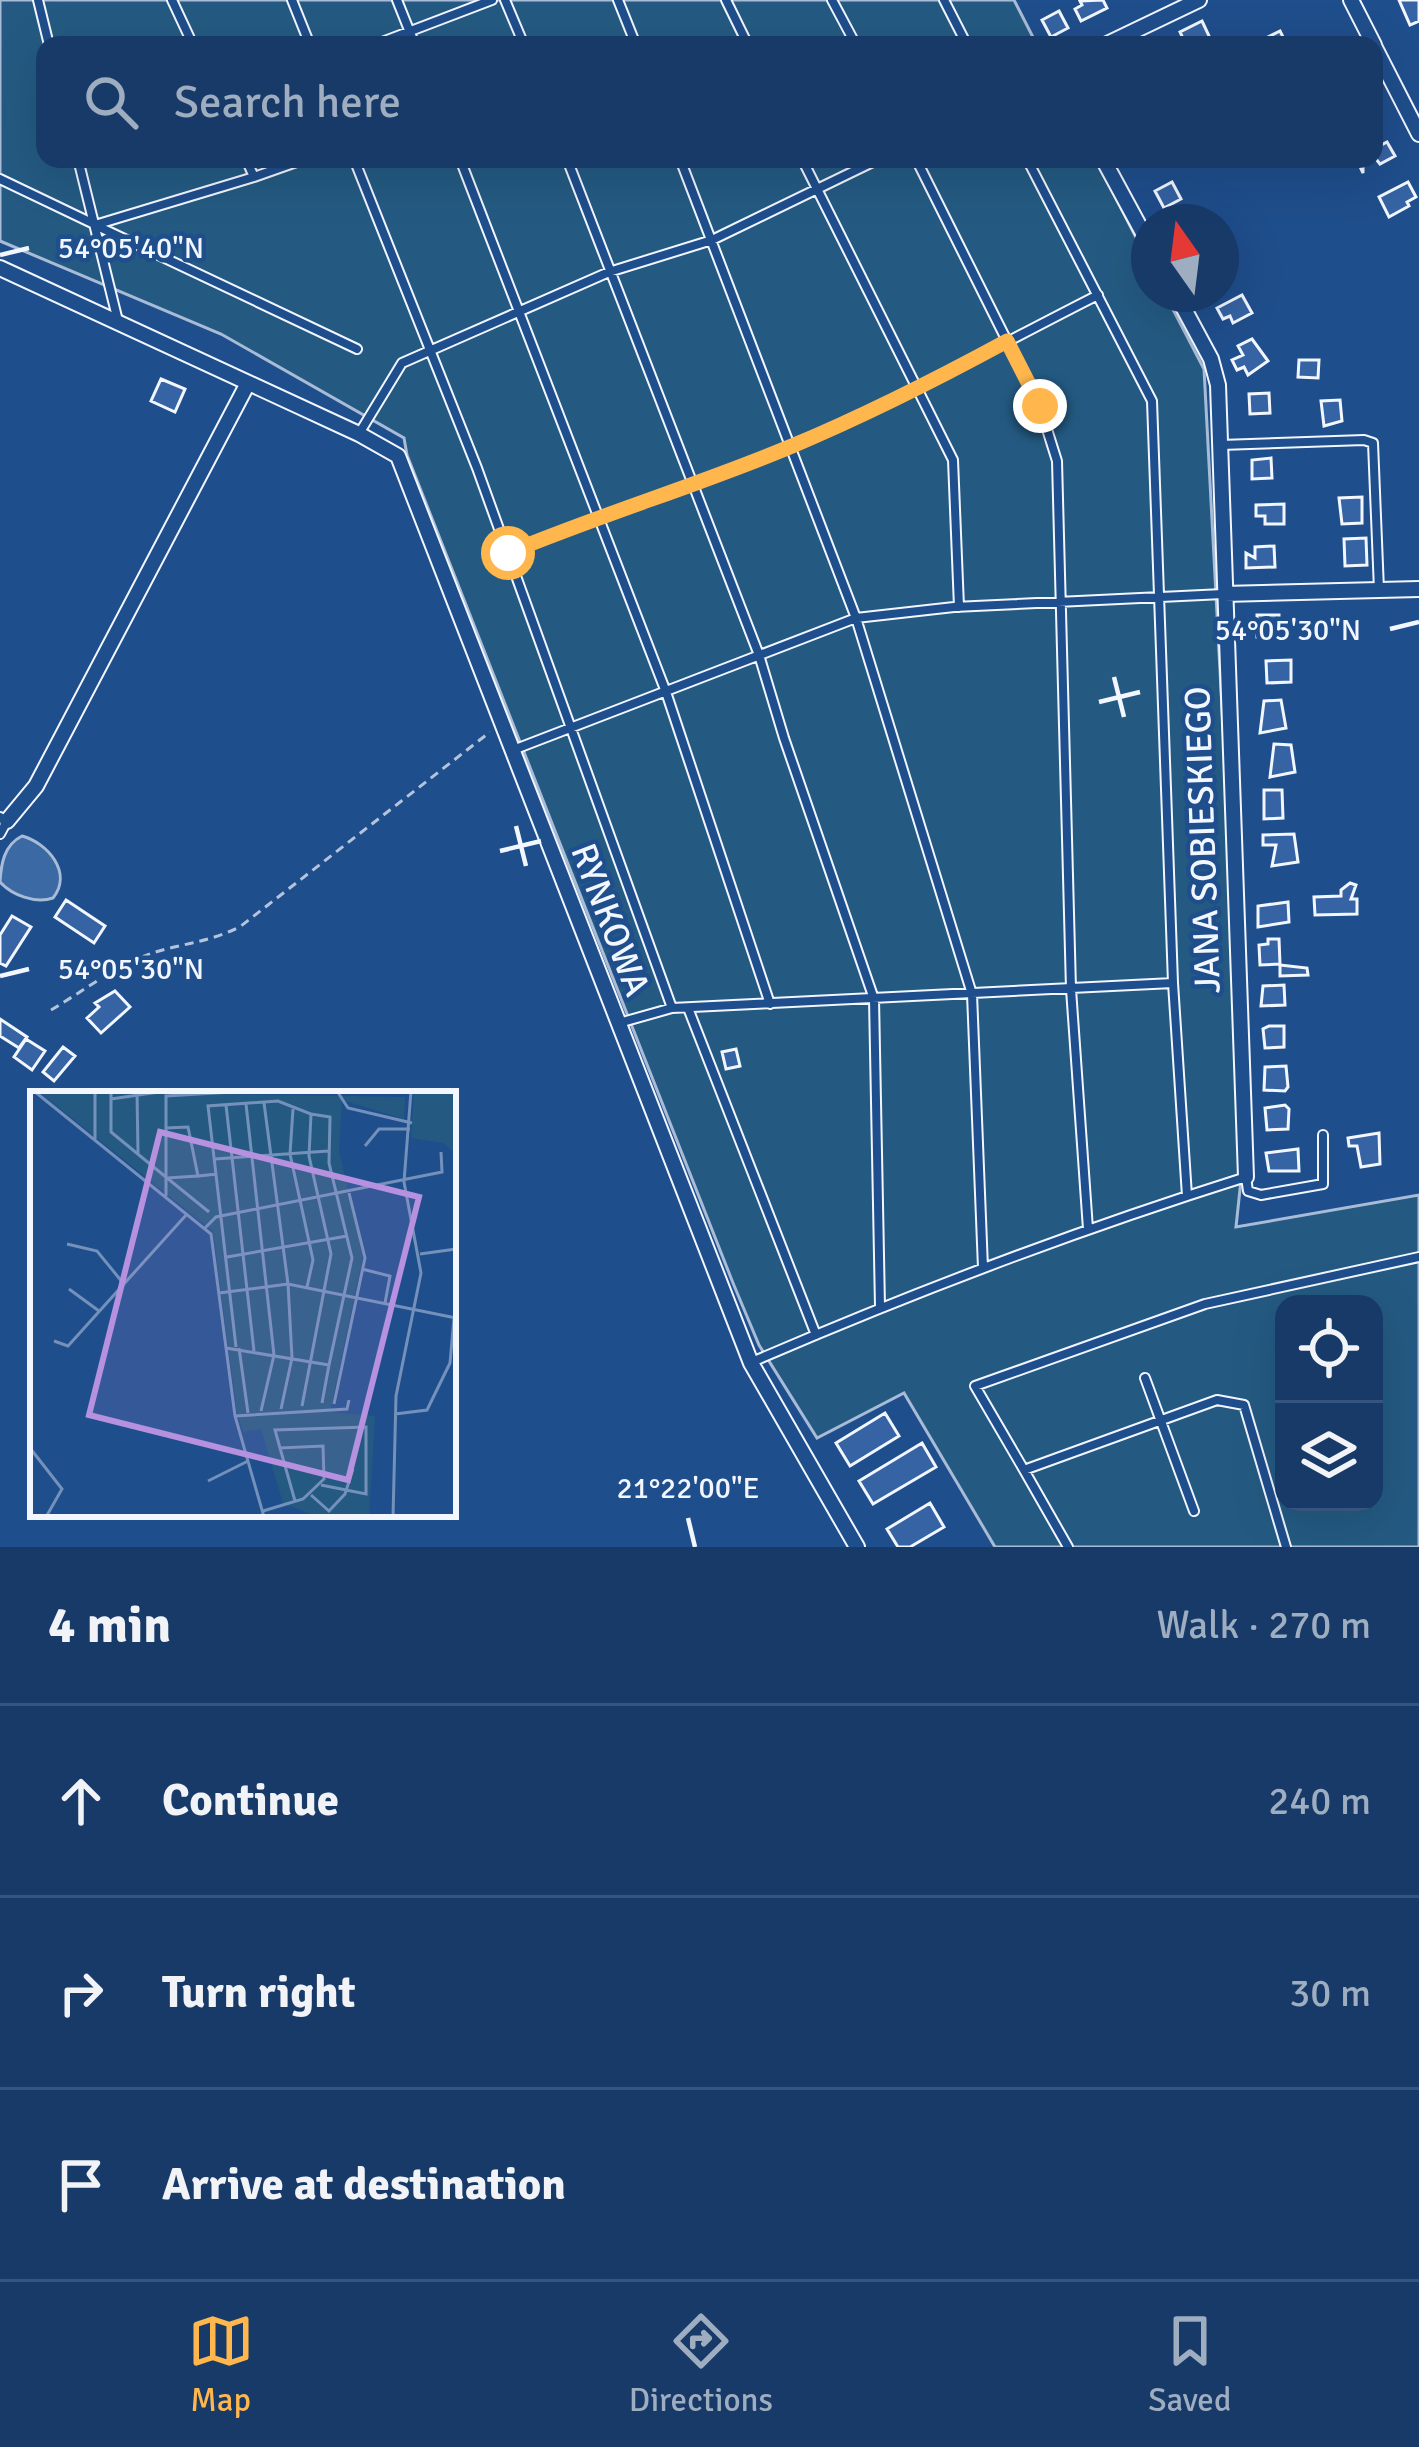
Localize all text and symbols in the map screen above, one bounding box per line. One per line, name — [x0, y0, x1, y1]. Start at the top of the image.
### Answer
search box — [36, 36, 1383, 168]
icon: search — [78, 69, 144, 135]
text: Search here — [174, 75, 401, 130]
north arrow — [1131, 204, 1239, 312]
text: 54°05'40"N — [58, 230, 204, 267]
route end — [1013, 379, 1067, 433]
route start — [481, 526, 535, 580]
text: 54°05'30"N — [1215, 612, 1361, 649]
street label: JANA SOBIESKIEGO — [1175, 686, 1231, 994]
street label: RYNKOWA — [560, 837, 660, 1003]
text: 54°05'30"N — [58, 951, 204, 988]
inset map — [30, 1091, 456, 1517]
map controls — [1275, 1295, 1383, 1511]
button: locate — [1275, 1295, 1383, 1403]
button: layers — [1275, 1403, 1383, 1511]
text: 21°22'00"E — [617, 1470, 760, 1507]
text: 4 min — [48, 1594, 171, 1657]
text: Walk · 270 m — [1157, 1601, 1371, 1649]
icon: ahead — [48, 1768, 114, 1834]
text: Continue — [162, 1773, 339, 1828]
text: 240 m — [1268, 1777, 1371, 1825]
icon: right — [48, 1960, 114, 2026]
text: Turn right — [162, 1965, 356, 2020]
text: 30 m — [1289, 1969, 1371, 2017]
icon: arrive — [48, 2152, 114, 2218]
text: Arrive at destination — [162, 2157, 566, 2212]
tab: Map — [188, 2308, 254, 2421]
tab: Directions — [629, 2308, 773, 2421]
tab: Saved — [1148, 2308, 1231, 2421]

